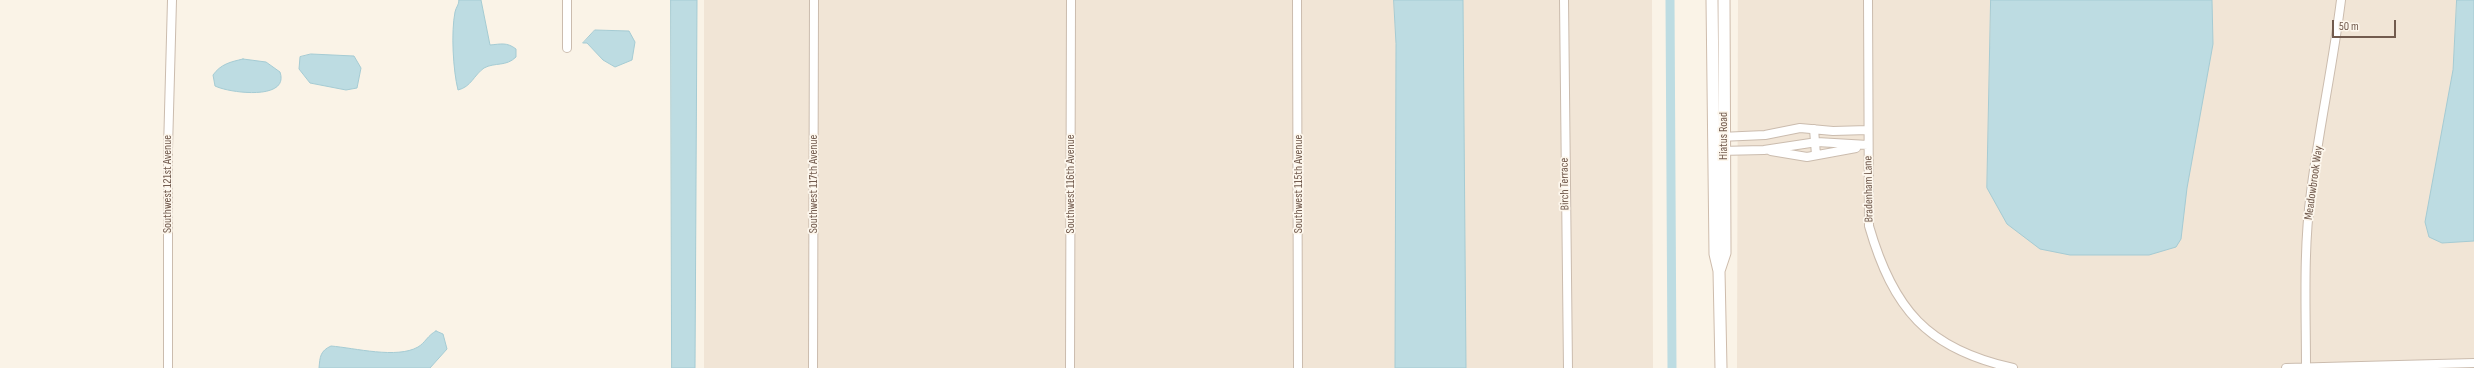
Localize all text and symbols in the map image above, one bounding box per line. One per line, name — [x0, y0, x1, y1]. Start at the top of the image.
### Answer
scale bar — [2334, 12, 2398, 38]
text: 50 m — [2339, 19, 2359, 34]
street label: Hiatus Road — [1717, 112, 1731, 160]
street label: Southwest 116th Avenue — [1064, 134, 1078, 234]
street label: Southwest 121st Avenue — [161, 135, 175, 233]
street label: Southwest 117th Avenue — [807, 135, 821, 233]
street label: Southwest 115th Avenue — [1292, 135, 1306, 233]
street label: Meadowbrook Way — [2302, 145, 2326, 221]
street label: Bradenham Lane — [1861, 156, 1877, 222]
street label: Birch Terrace — [1557, 158, 1573, 210]

